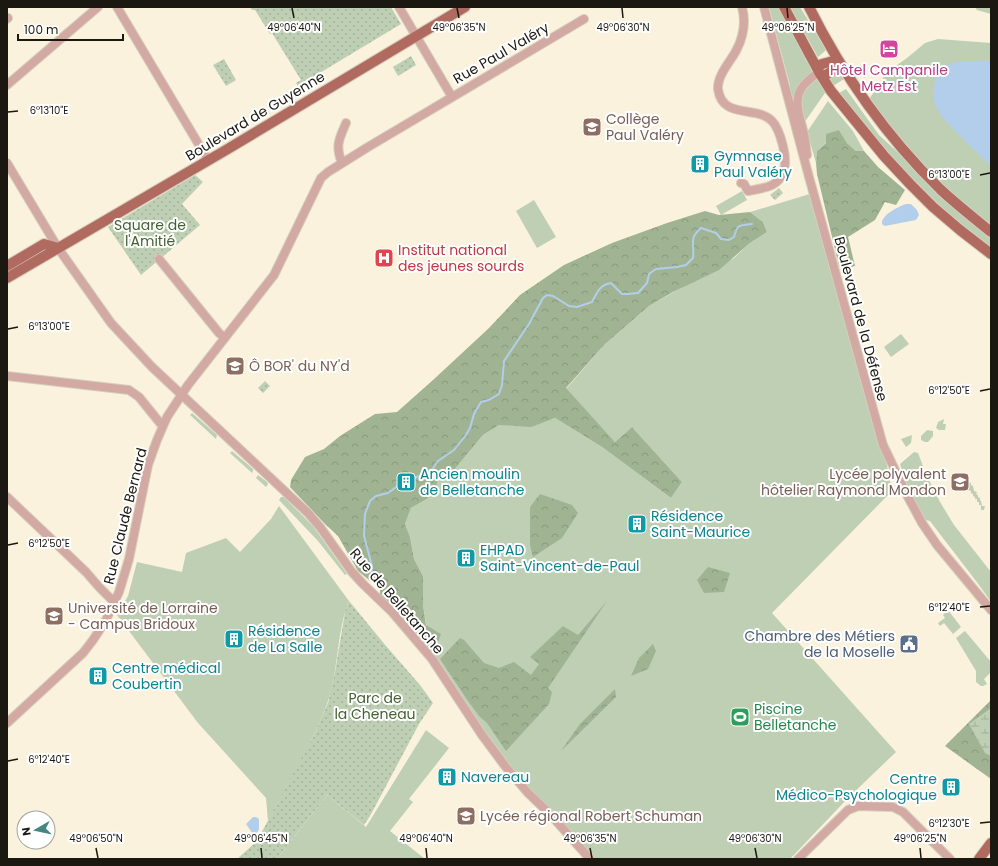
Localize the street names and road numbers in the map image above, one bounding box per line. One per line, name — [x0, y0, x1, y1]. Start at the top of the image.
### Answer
street label: Rue Paul Valéry — [449, 17, 553, 89]
street label: Boulevard de Guyenne — [182, 66, 329, 166]
street label: Boulevard de la Défense — [829, 234, 893, 404]
street label: Rue Claude Bernard — [98, 446, 152, 586]
street label: Rue de Belletanche — [345, 544, 449, 658]

